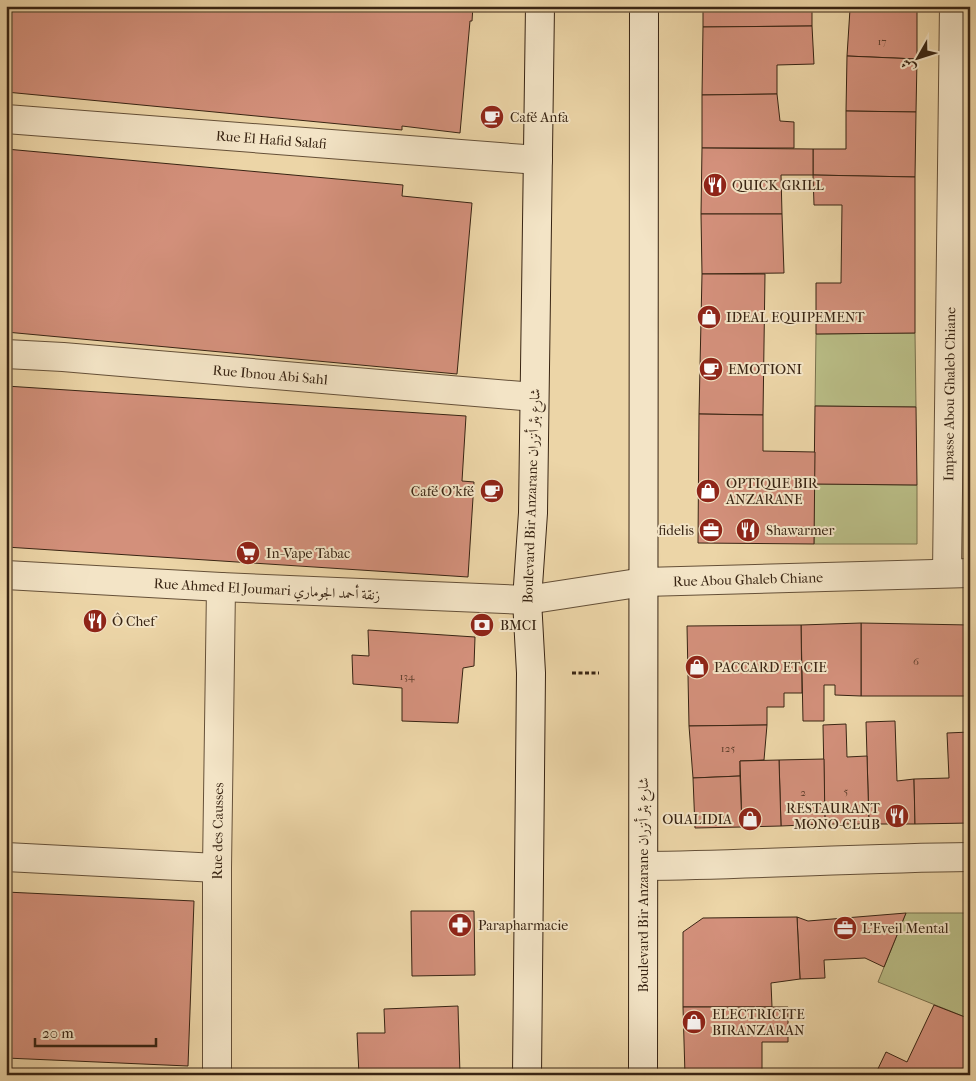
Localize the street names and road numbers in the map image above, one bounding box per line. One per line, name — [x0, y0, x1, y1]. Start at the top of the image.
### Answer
street label: Rue El Hafid Salafi — [215, 127, 327, 153]
street label: Impasse Abou Ghaleb Chiane — [940, 307, 959, 481]
street label: Rue Ibnou Abi Sahl — [212, 362, 328, 388]
street label: Boulevard Bir Anzarane شارع بئر أنزران — [517, 388, 547, 604]
street label: Rue Abou Ghaleb Chiane — [673, 569, 823, 590]
street label: Rue Ahmed El Joumari زنقة أحمد الجوماري — [153, 573, 381, 607]
street label: Boulevard Bir Anzarane شارع بئر أنزران — [633, 777, 655, 992]
street label: Rue des Causses — [209, 783, 227, 879]

